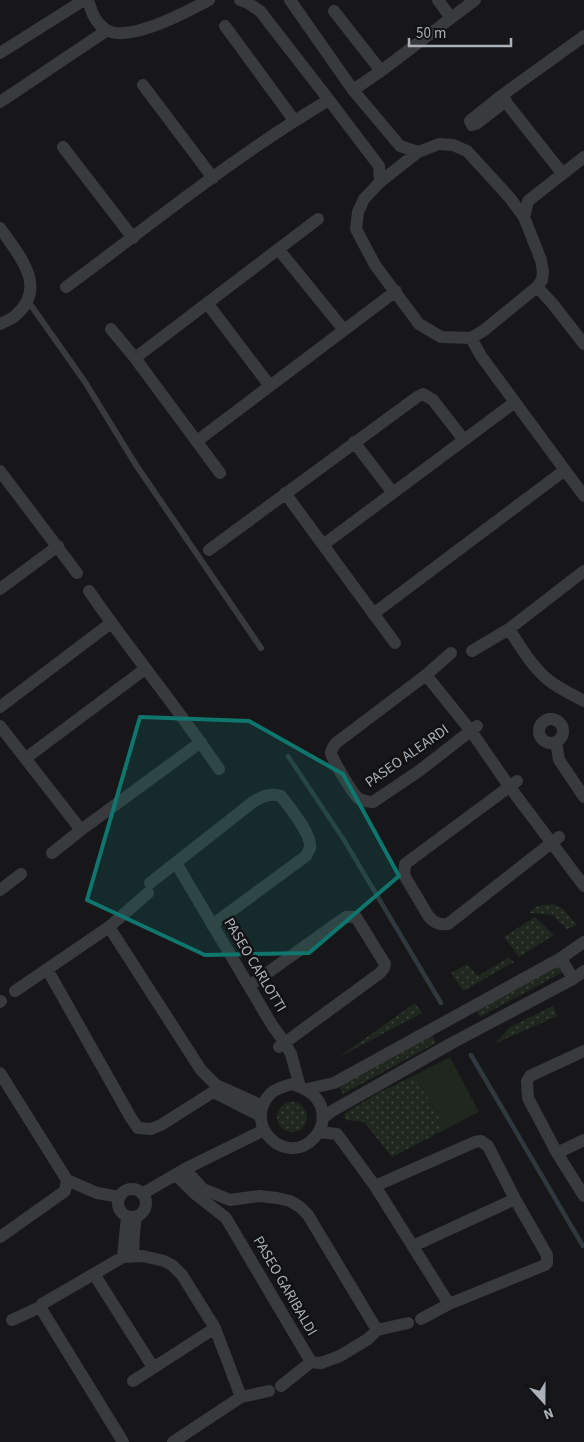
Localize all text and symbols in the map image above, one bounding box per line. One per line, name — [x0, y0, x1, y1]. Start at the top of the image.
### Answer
scale bar — [409, 15, 512, 47]
text: 50 m — [416, 23, 446, 44]
street label: PASEO ALEARDI — [361, 719, 453, 793]
street label: PASEO CARLOTTI — [219, 914, 291, 1016]
street label: PASEO GARIBALDI — [248, 1232, 322, 1340]
north arrow — [519, 1377, 569, 1427]
text: N — [540, 1402, 556, 1424]

